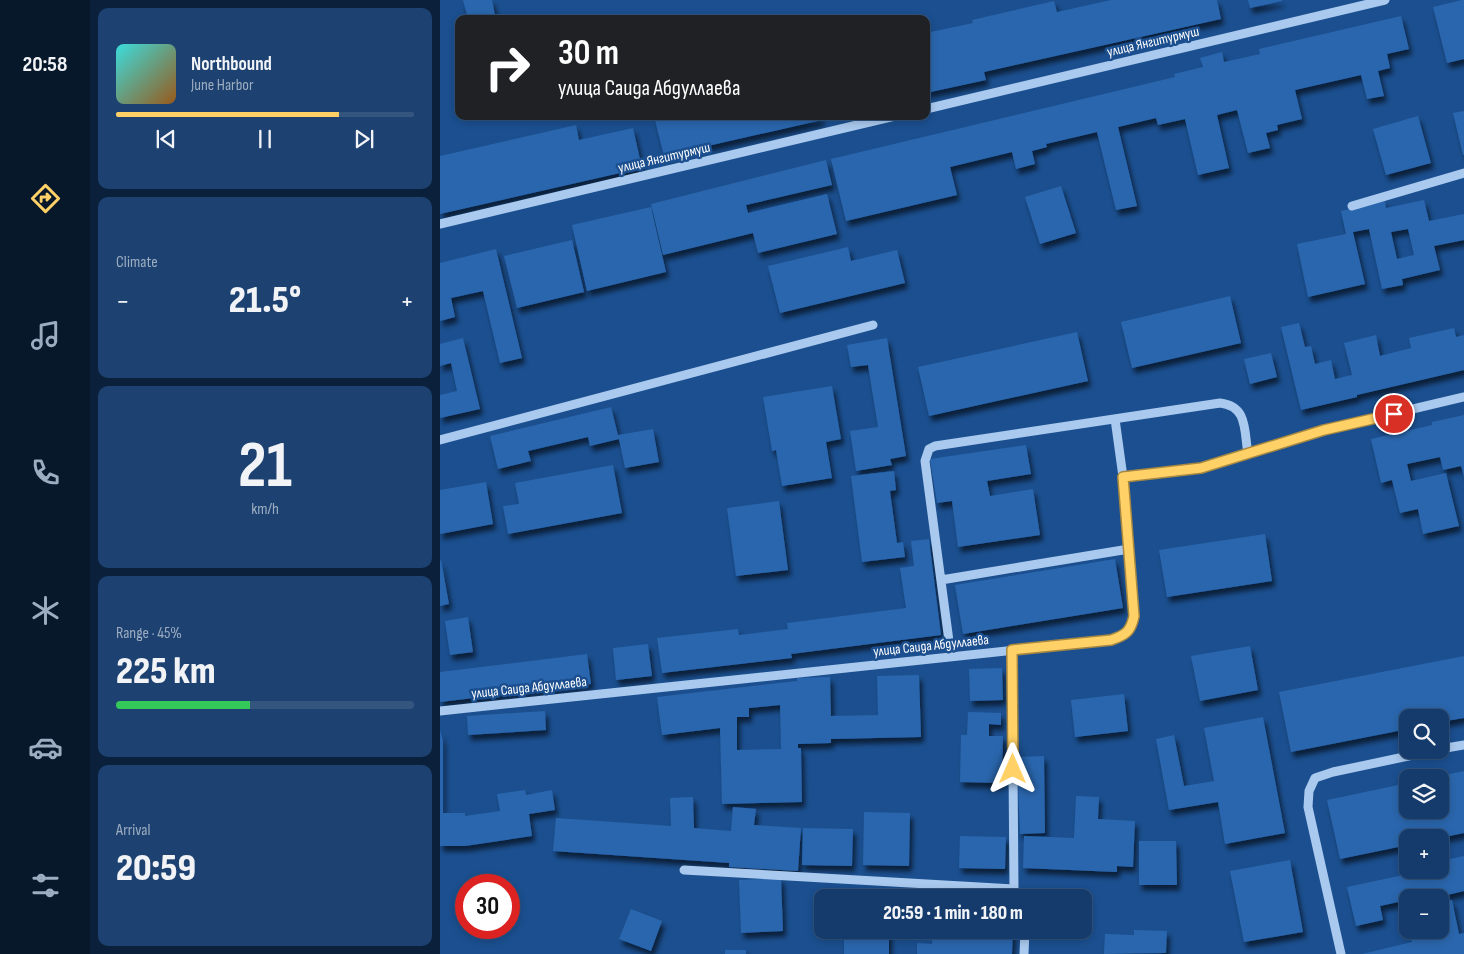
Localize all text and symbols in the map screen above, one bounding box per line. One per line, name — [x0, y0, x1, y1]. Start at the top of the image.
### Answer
street label: улица Янгитурмуш — [1105, 23, 1201, 60]
text: 30 m — [558, 32, 619, 75]
icon: right — [475, 35, 540, 100]
text: 20:58 — [23, 51, 67, 78]
text: Northbound — [191, 53, 272, 76]
text: улица Саида Абдуллаева — [558, 75, 740, 102]
text: June Harbor — [191, 76, 254, 95]
icon: previous — [152, 125, 180, 153]
icon: pause — [251, 125, 279, 153]
icon: next — [350, 125, 378, 153]
street label: улица Янгитурмуш — [616, 139, 712, 176]
icon: directions — [28, 181, 63, 216]
text: Climate — [116, 253, 158, 272]
text: 21.5° — [229, 278, 301, 323]
text: − — [116, 285, 130, 318]
text: + — [400, 285, 414, 318]
icon: music — [28, 318, 63, 353]
pin — [1373, 393, 1415, 435]
icon: arrive — [1380, 400, 1408, 428]
text: 21 — [238, 428, 292, 506]
icon: phone — [28, 455, 63, 490]
text: km/h — [251, 500, 279, 519]
icon: climate — [28, 593, 63, 628]
text: Range · 45% — [116, 624, 182, 643]
street label: улица Саида Абдуллаева — [872, 631, 990, 660]
text: 225 km — [116, 649, 216, 694]
street label: улица Саида Абдуллаева — [470, 673, 588, 702]
map controls — [1399, 709, 1449, 939]
button: search — [1399, 709, 1449, 759]
icon: car — [28, 730, 63, 765]
position arrow — [986, 742, 1038, 794]
button: layers — [1399, 769, 1449, 819]
text: Arrival — [116, 821, 150, 840]
button: + — [1399, 829, 1449, 879]
text: 20:59 — [116, 846, 196, 891]
icon: filters — [28, 868, 63, 903]
speed limit sign: 30 — [455, 874, 520, 939]
button: − — [1399, 889, 1449, 939]
text: 20:59 · 1 min · 180 m — [883, 902, 1023, 925]

